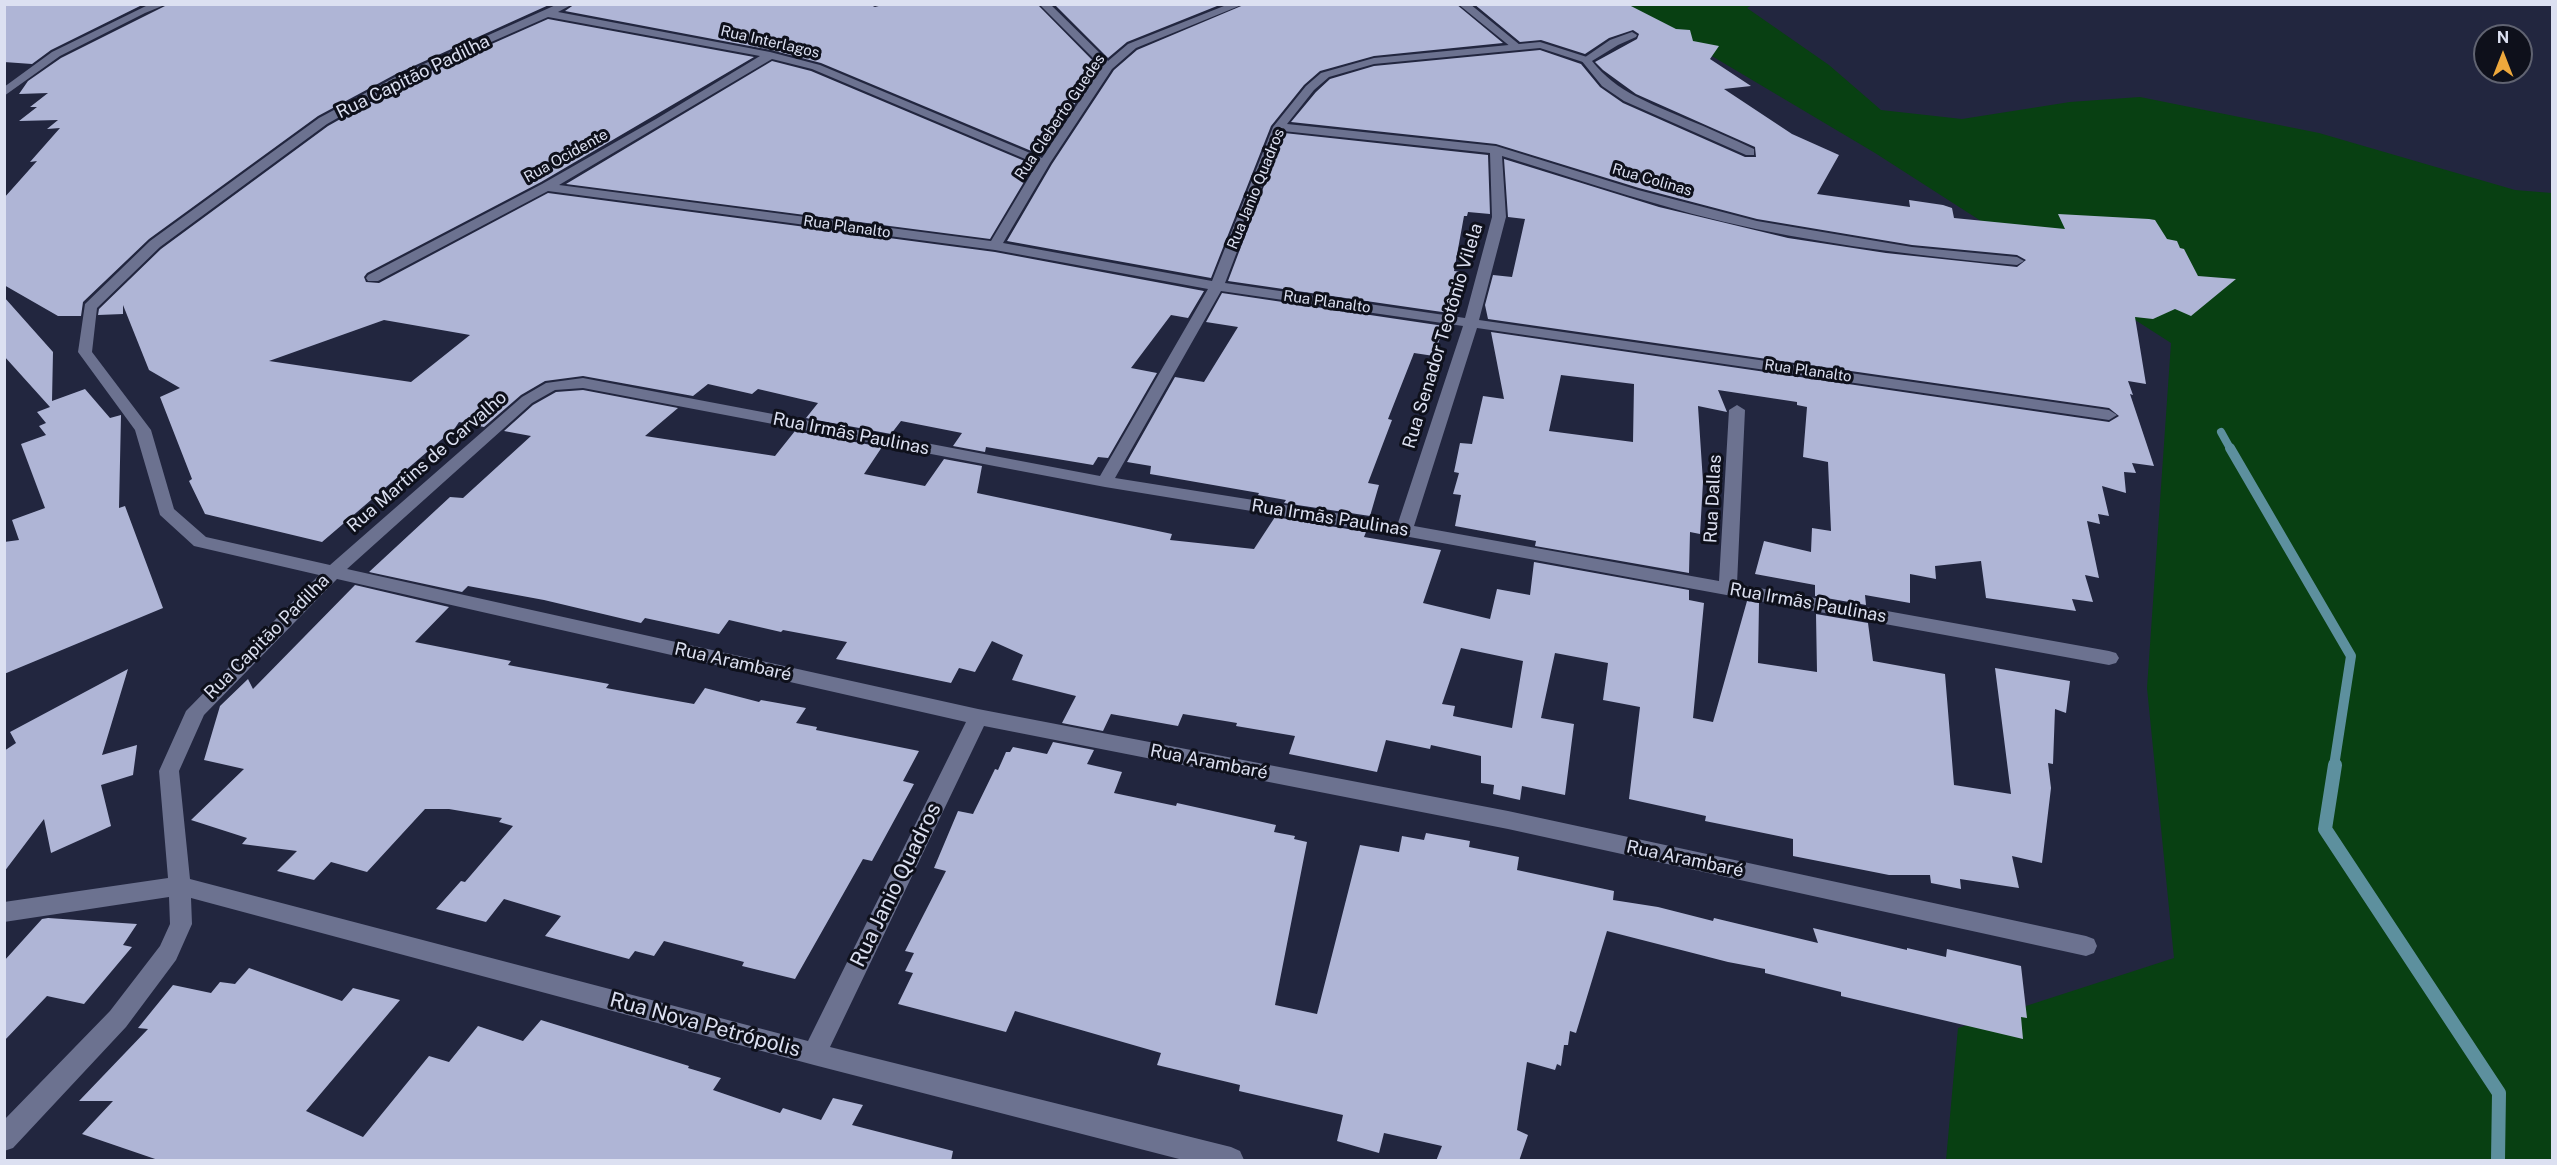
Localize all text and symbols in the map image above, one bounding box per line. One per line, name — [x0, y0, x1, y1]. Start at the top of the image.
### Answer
street label: Rua Interlagos — [719, 22, 821, 62]
north arrow — [2473, 24, 2533, 84]
text: N — [2497, 28, 2509, 47]
street label: Rua Capitão Padilha — [333, 30, 493, 124]
street label: Rua Cleberto Guedes — [1011, 51, 1109, 183]
street label: Rua Ocidente — [521, 126, 611, 186]
street label: Rua Janio Quadros — [1224, 126, 1288, 252]
street label: Rua Colinas — [1610, 160, 1694, 200]
street label: Rua Planalto — [802, 212, 892, 242]
street label: Rua Senador Teotônio Vilela — [1398, 221, 1488, 451]
street label: Rua Planalto — [1282, 287, 1372, 317]
street label: Rua Planalto — [1763, 356, 1853, 386]
street label: Rua Martins de Carvalho — [343, 387, 511, 537]
street label: Rua Irmãs Paulinas — [771, 408, 931, 460]
street label: Rua Dallas — [1700, 454, 1726, 544]
street label: Rua Irmãs Paulinas — [1250, 495, 1410, 541]
street label: Rua Capitão Padilha — [200, 570, 334, 704]
street label: Rua Irmãs Paulinas — [1728, 579, 1888, 627]
street label: Rua Arambaré — [672, 638, 794, 686]
street label: Rua Arambaré — [1148, 740, 1270, 784]
street label: Rua Janio Quadros — [845, 799, 947, 971]
street label: Rua Arambaré — [1624, 836, 1746, 882]
street label: Rua Nova Petrópolis — [607, 987, 803, 1063]

